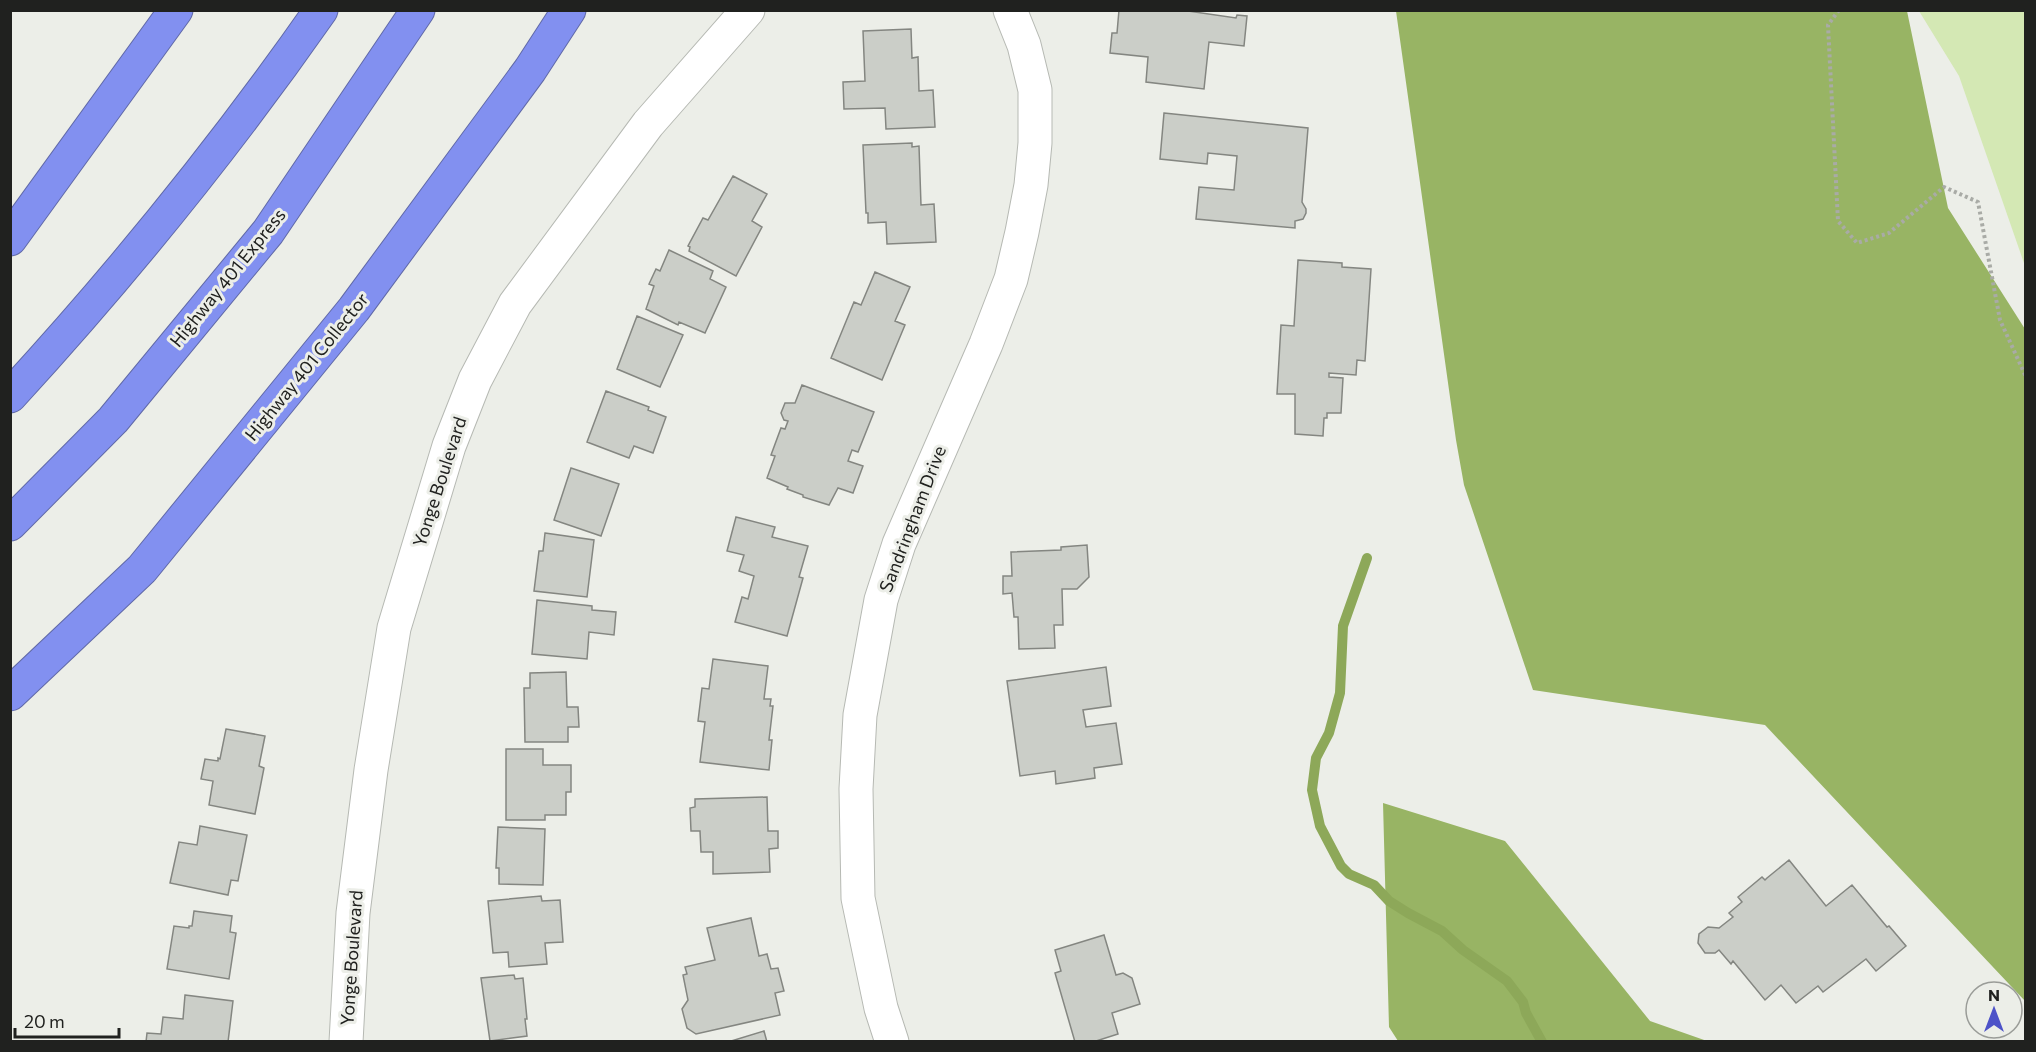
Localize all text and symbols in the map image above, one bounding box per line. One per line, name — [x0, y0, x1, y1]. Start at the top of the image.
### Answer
street label: Highway 401 Express — [165, 204, 290, 351]
street label: Highway 401 Collector — [240, 288, 373, 445]
street label: Yonge Boulevard — [408, 414, 470, 550]
street label: Sandringham Drive — [874, 442, 950, 595]
street label: Yonge Boulevard — [335, 889, 367, 1026]
north arrow — [1964, 980, 2024, 1040]
text: N — [1988, 985, 2000, 1004]
scale bar — [15, 1001, 118, 1039]
text: 20 m — [24, 1010, 65, 1032]

